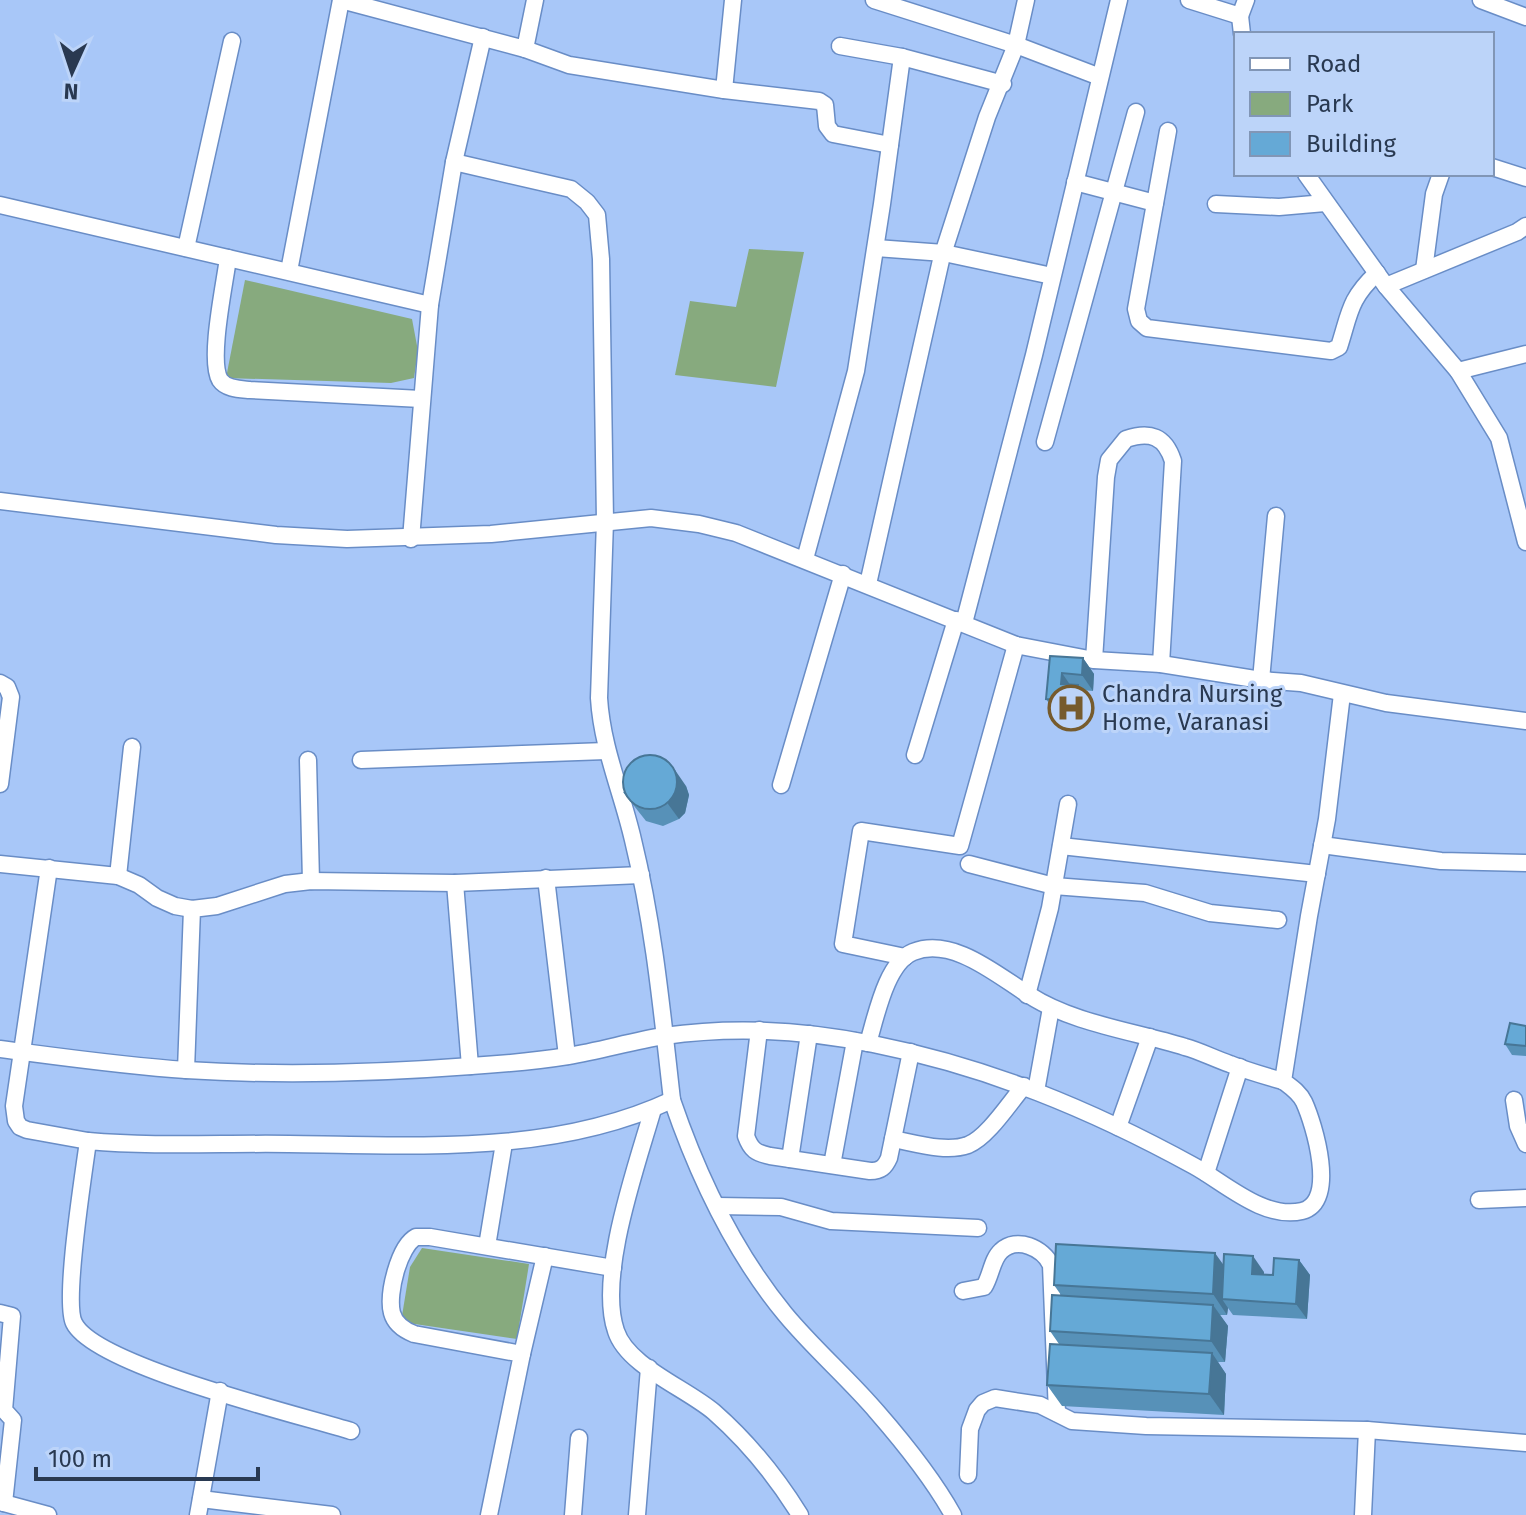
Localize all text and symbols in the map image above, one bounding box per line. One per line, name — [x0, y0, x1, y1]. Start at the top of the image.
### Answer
north arrow — [32, 32, 112, 112]
legend — [1234, 32, 1494, 176]
text: Road — [1306, 50, 1361, 78]
text: N — [63, 78, 79, 105]
text: Park — [1306, 90, 1354, 118]
text: Building — [1306, 130, 1396, 158]
place label: Chandra Nursing Home, Varanasi — [1102, 680, 1283, 736]
hospital icon: Chandra Nursing Home, Varanasi — [1047, 684, 1095, 732]
scale bar — [36, 1431, 258, 1481]
text: 100 m — [48, 1445, 112, 1473]

